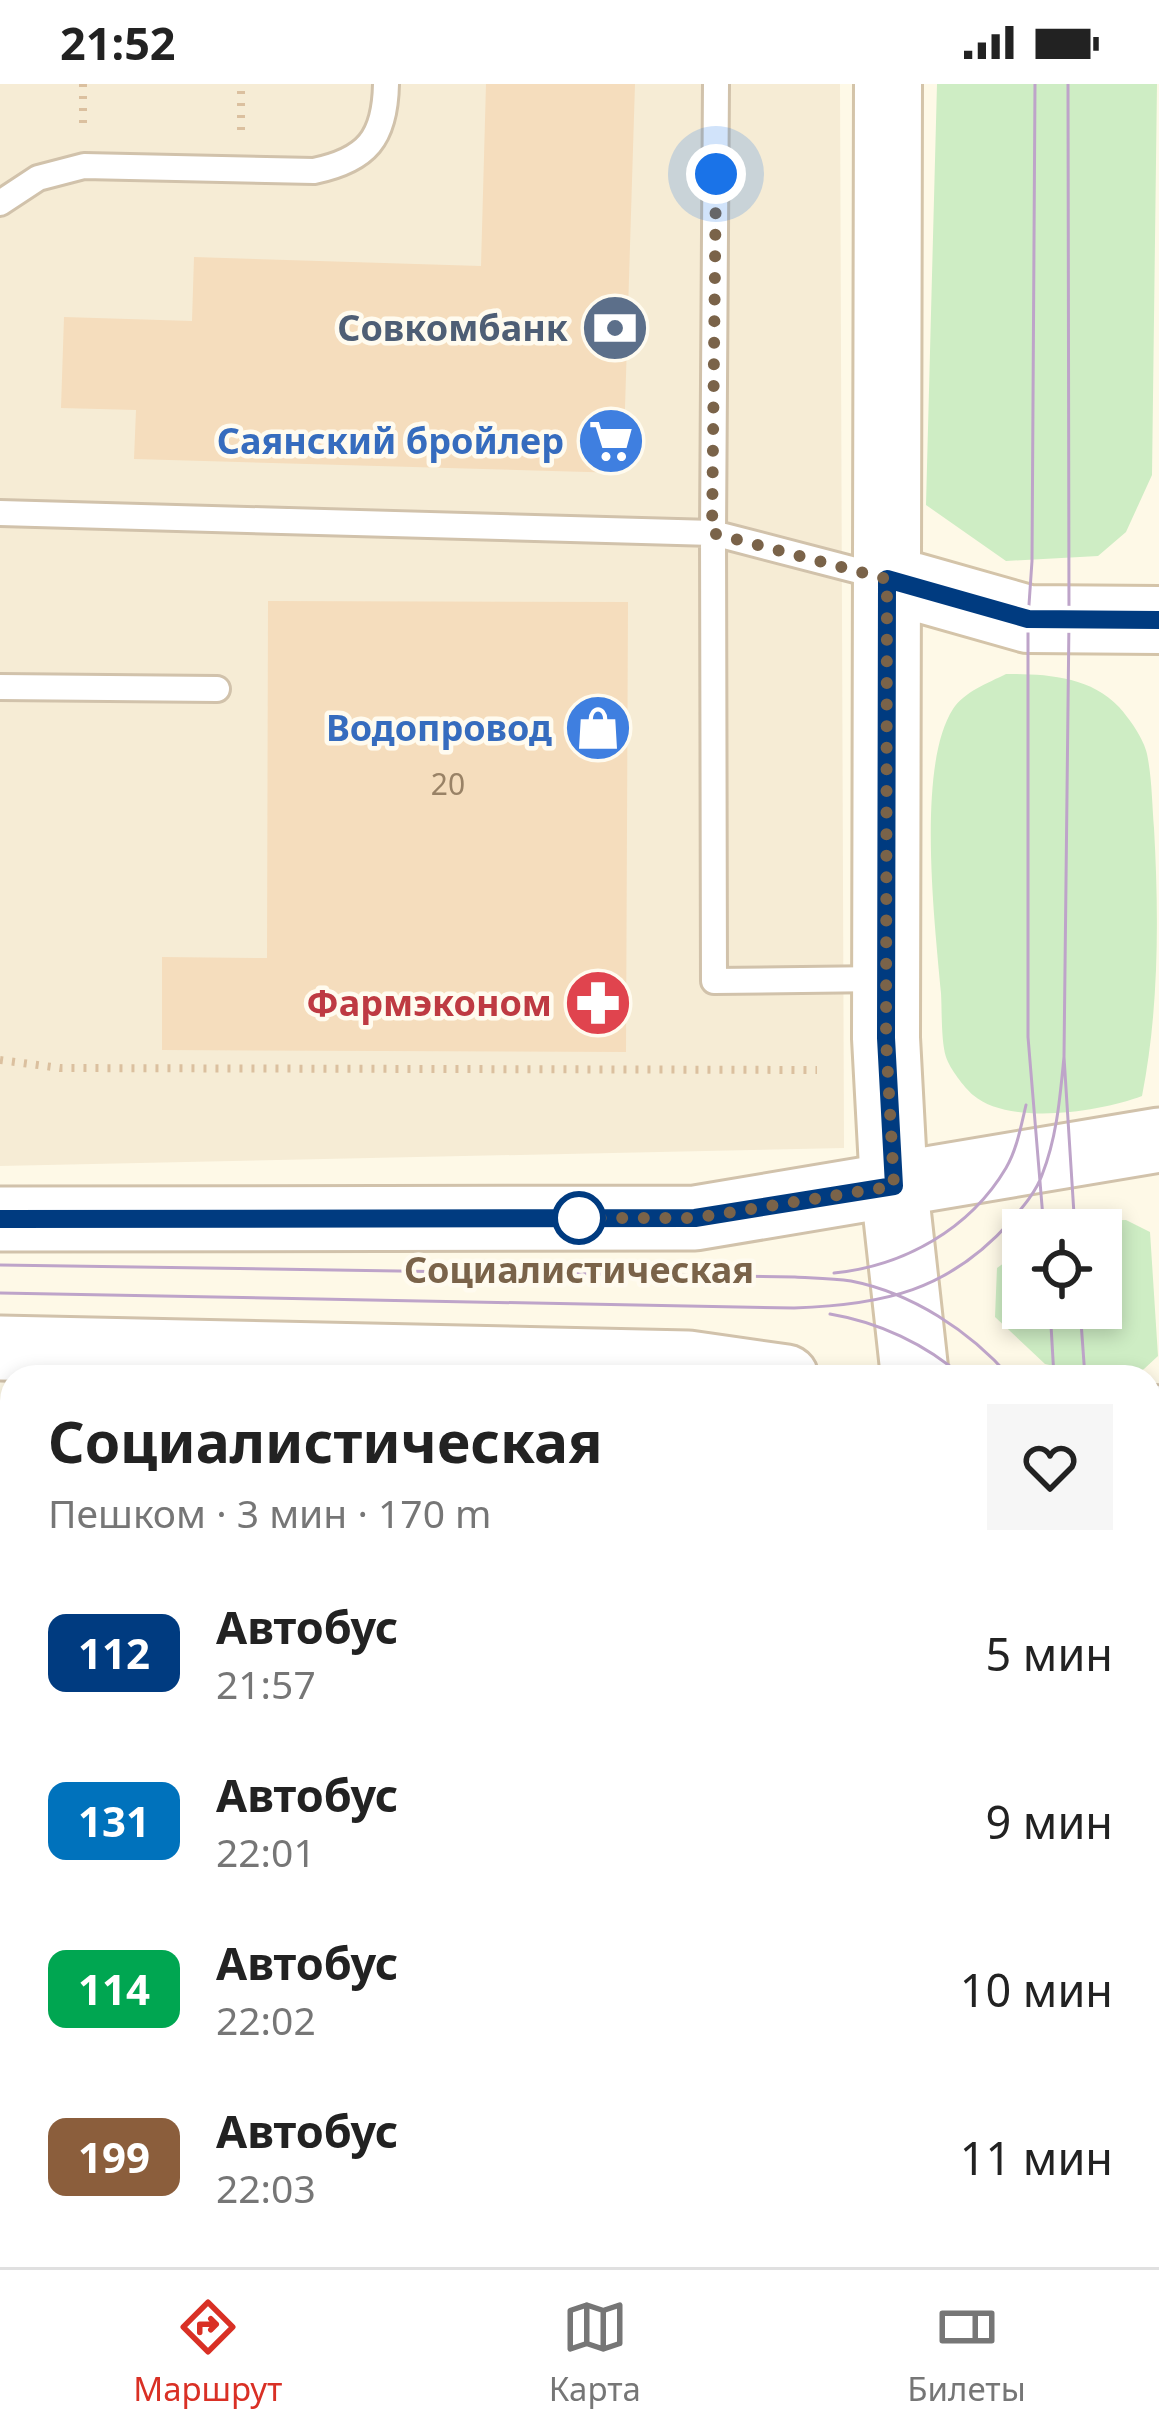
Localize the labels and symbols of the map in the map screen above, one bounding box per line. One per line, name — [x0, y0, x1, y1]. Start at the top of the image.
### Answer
your location — [686, 144, 746, 204]
bank icon: Совкомбанк — [580, 293, 650, 363]
place label: Совкомбанк — [337, 303, 568, 352]
supermarket icon: Саянский бройлер — [576, 406, 646, 476]
place label: Саянский бройлер — [217, 416, 564, 465]
shop icon: Водопровод — [563, 693, 633, 763]
place label: Водопровод — [326, 703, 552, 752]
house number: 20 — [431, 763, 465, 804]
pharmacy icon: Фармэконом — [563, 968, 633, 1038]
place label: Фармэконом — [306, 978, 552, 1027]
marker: Социалистическая — [554, 1193, 604, 1243]
place label: Социалистическая — [404, 1245, 754, 1294]

